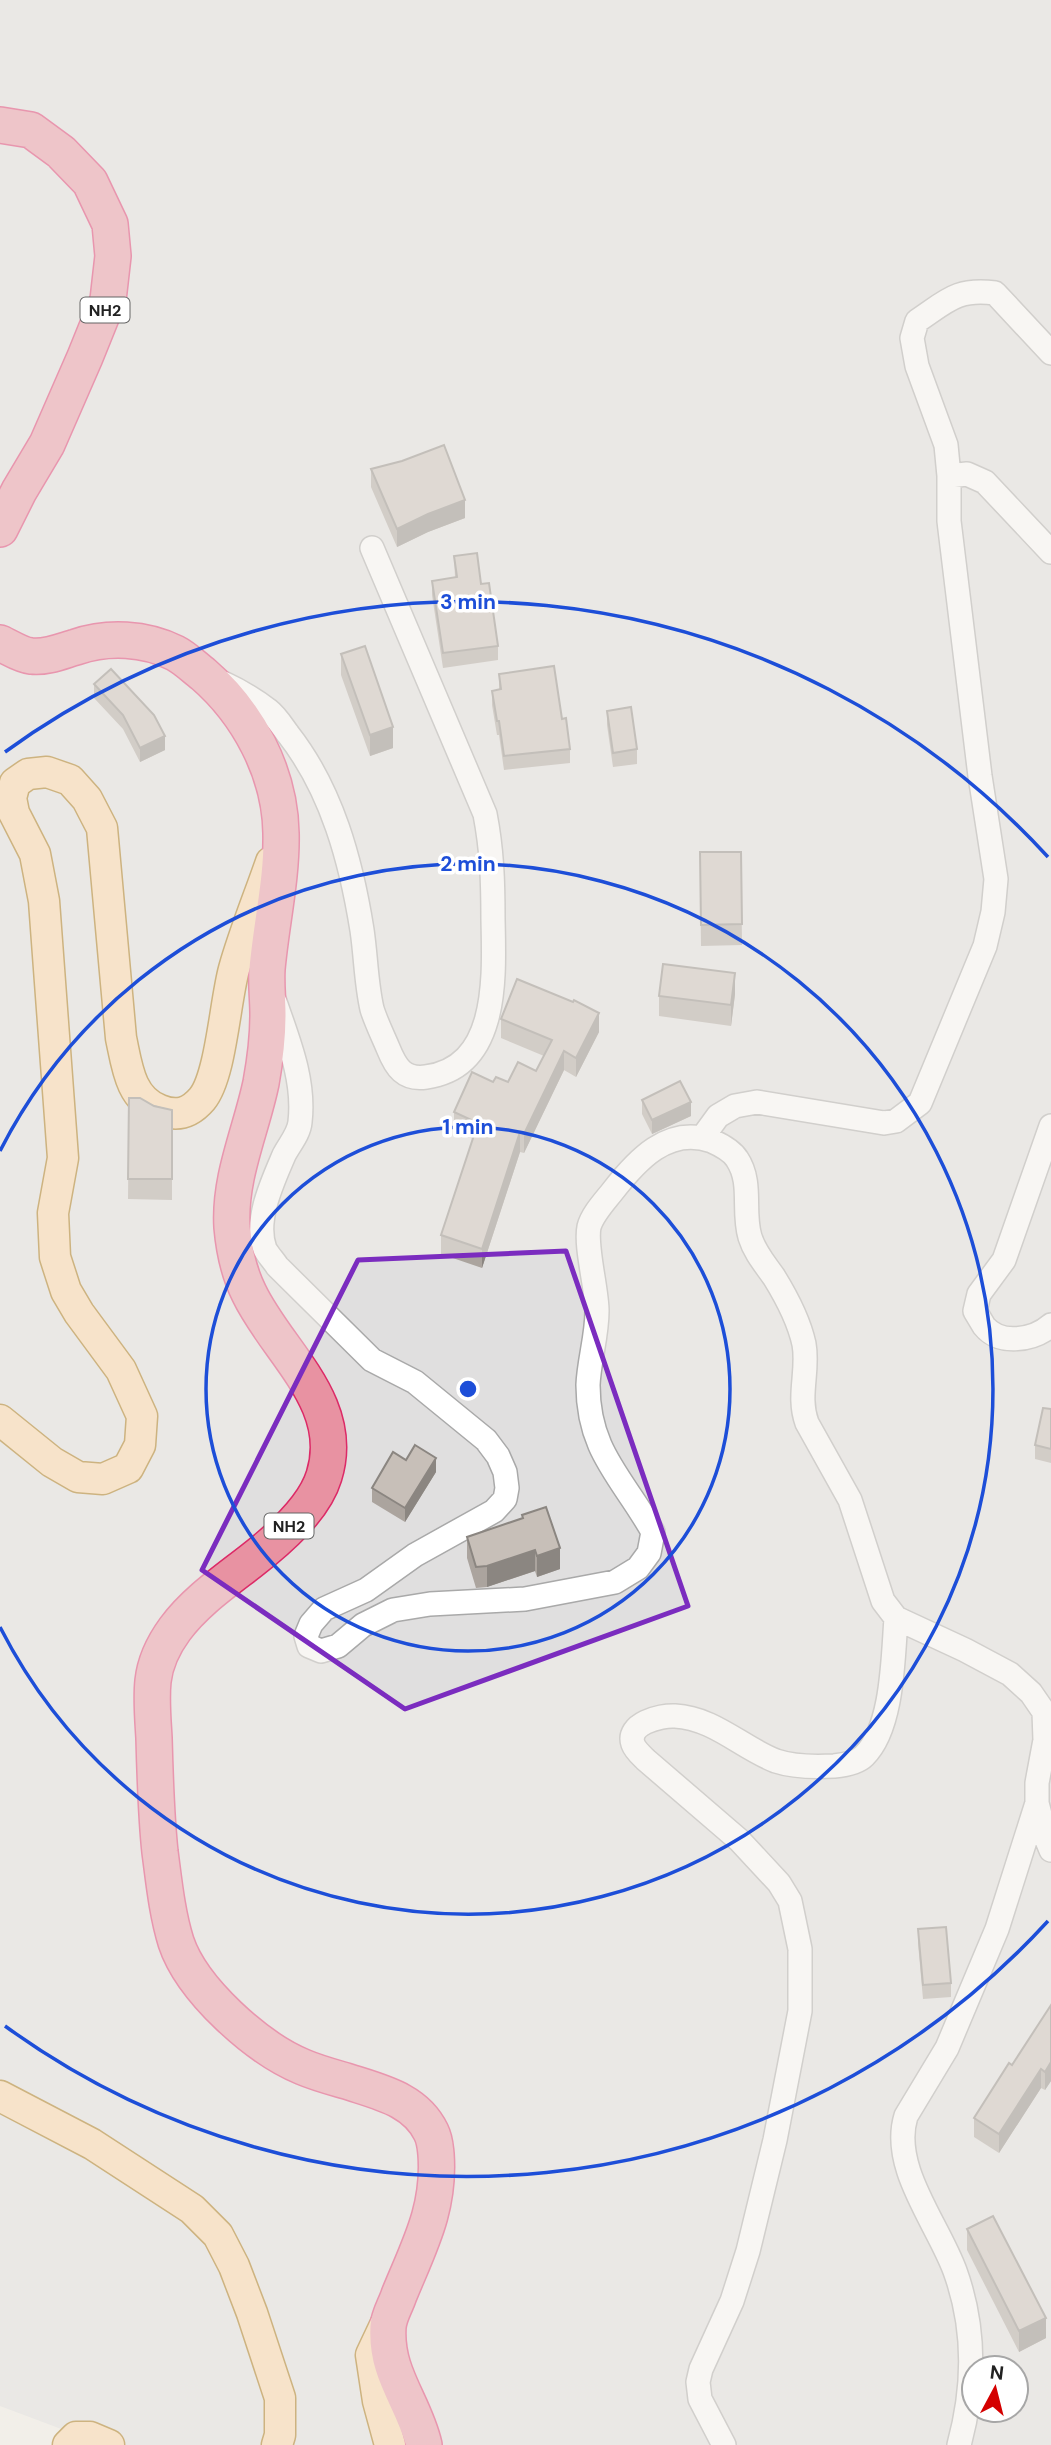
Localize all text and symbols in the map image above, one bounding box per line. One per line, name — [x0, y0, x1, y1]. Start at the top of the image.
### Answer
road number: NH2 — [80, 298, 130, 322]
text: 3 min — [440, 588, 496, 616]
text: 2 min — [440, 850, 496, 878]
text: 1 min — [442, 1113, 494, 1141]
centre of rings — [456, 1377, 480, 1401]
road number: NH2 — [264, 1514, 314, 1538]
north arrow — [960, 2354, 1030, 2424]
text: N — [989, 2359, 1005, 2386]

